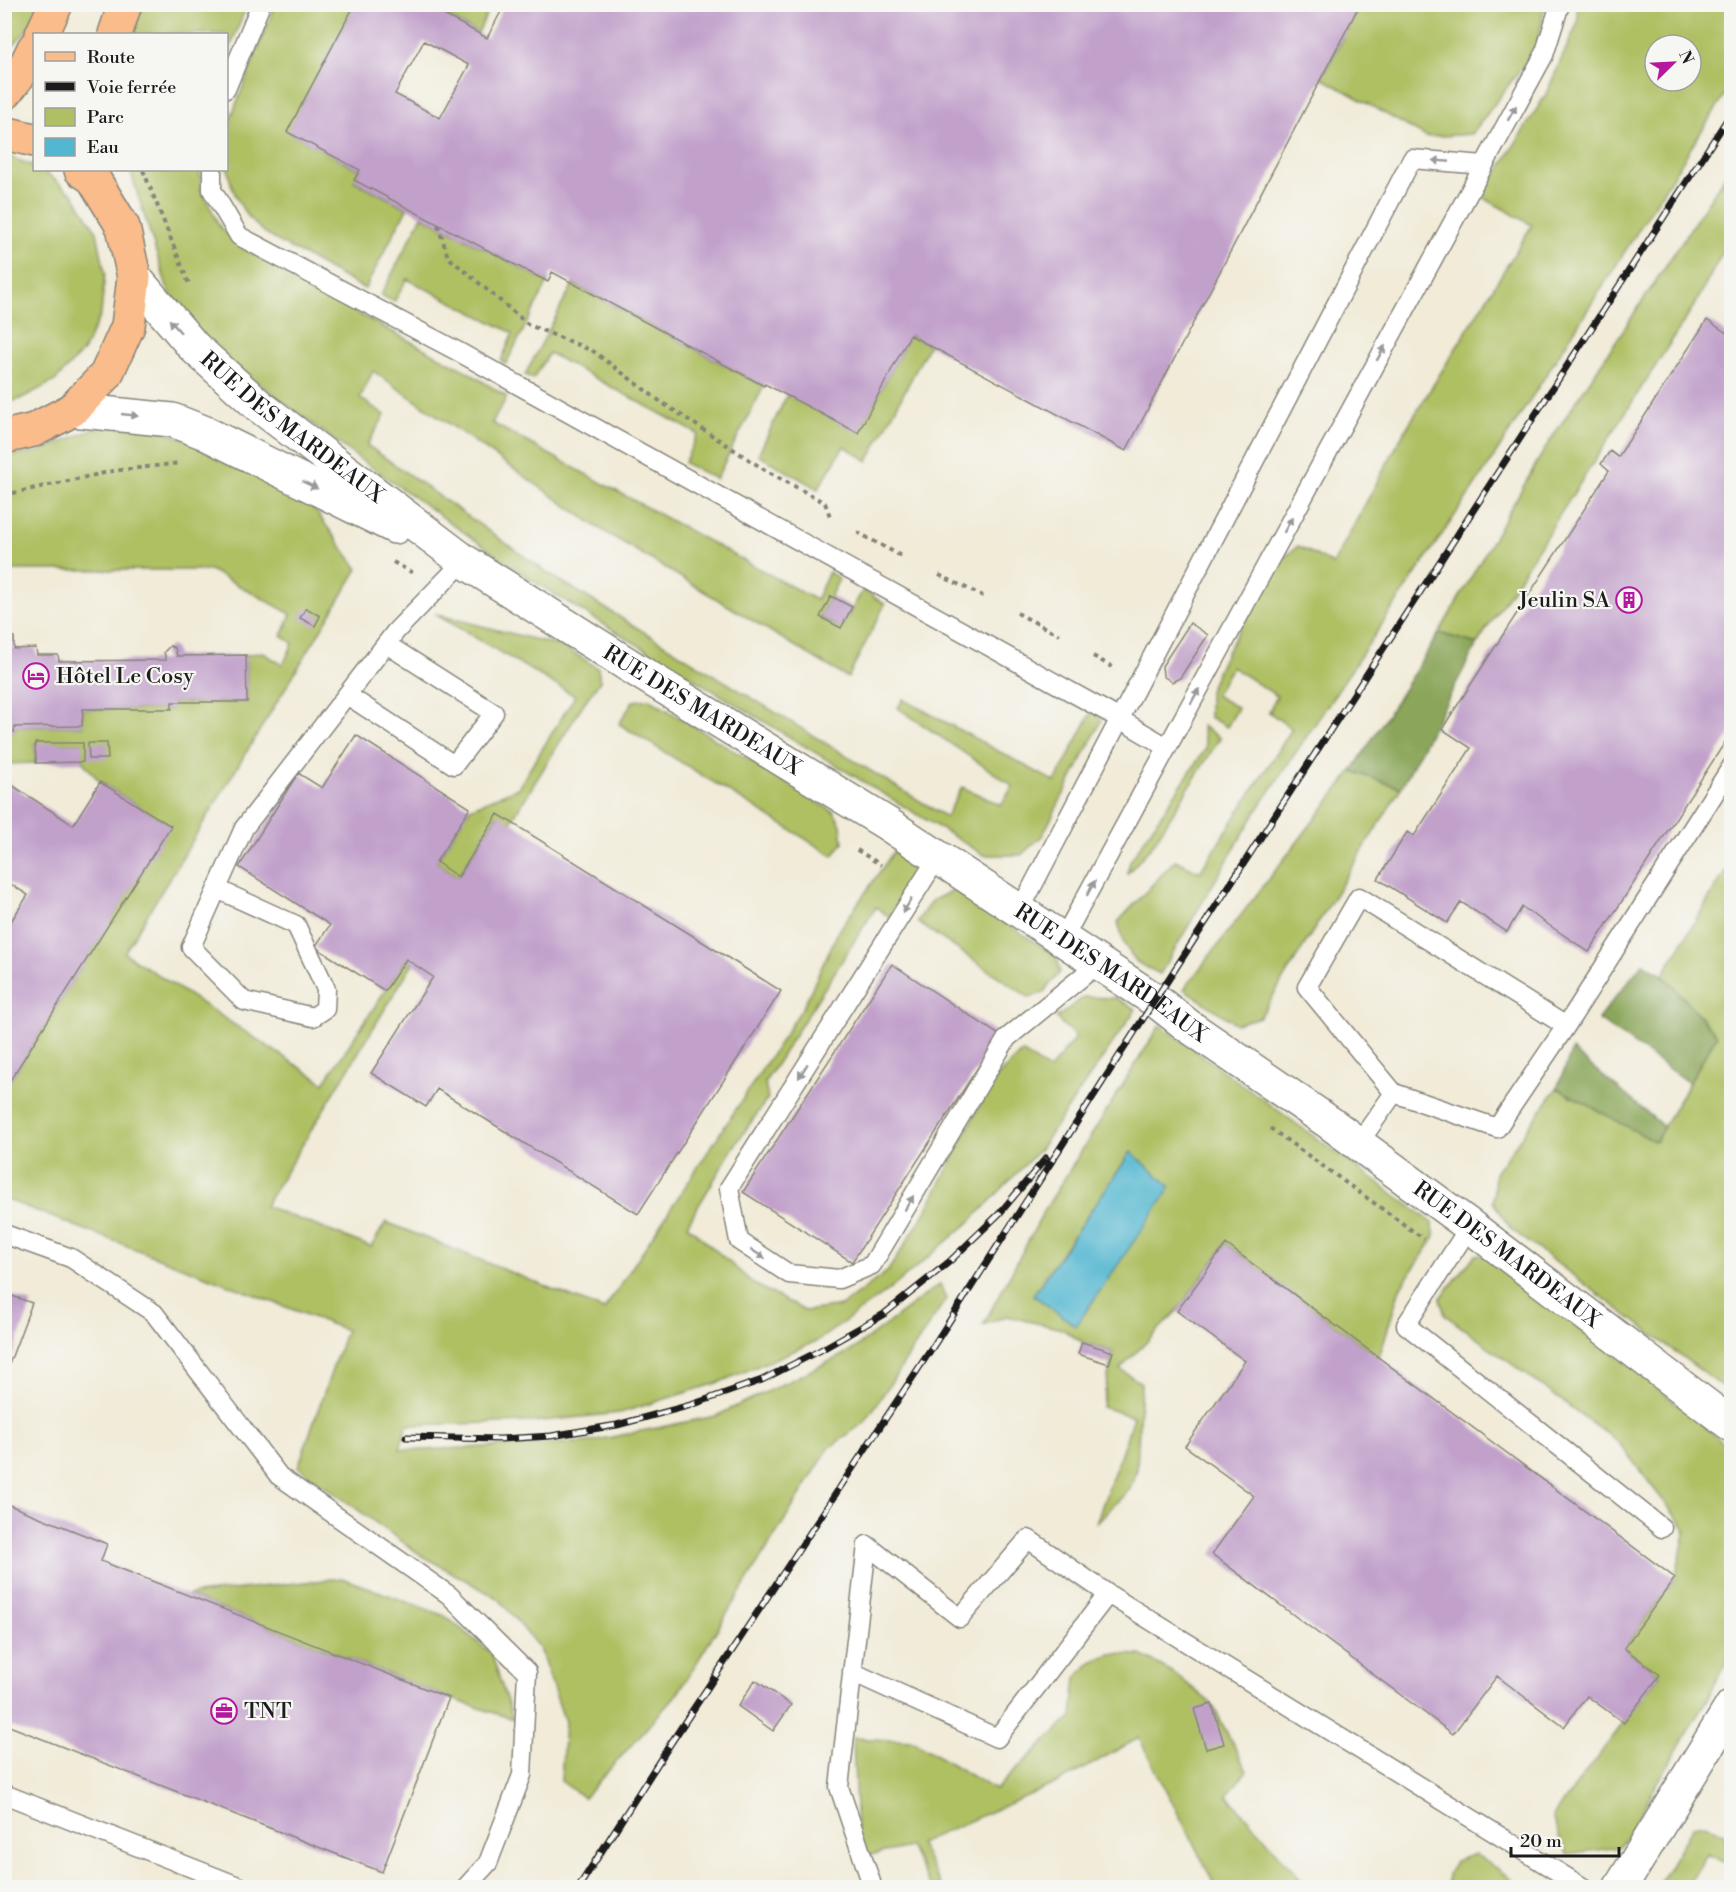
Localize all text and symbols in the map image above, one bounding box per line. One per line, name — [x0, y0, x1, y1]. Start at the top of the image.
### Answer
legend — [33, 33, 228, 171]
north arrow — [1643, 33, 1703, 93]
text: Route — [87, 46, 135, 69]
text: N — [1674, 47, 1698, 67]
text: Voie ferrée — [86, 76, 176, 99]
one-way arrow — [1507, 104, 1517, 121]
text: Parc — [87, 106, 124, 129]
text: Eau — [87, 136, 120, 159]
one-way arrow — [1432, 156, 1451, 166]
one-way arrow — [169, 319, 182, 334]
one-way arrow — [1376, 345, 1386, 362]
street label: RUE DES MARDEAUX — [195, 346, 390, 510]
one-way arrow — [120, 410, 139, 420]
one-way arrow — [301, 480, 318, 489]
one-way arrow — [1283, 516, 1293, 533]
building icon: Jeulin SA — [1614, 585, 1644, 615]
place label: Jeulin SA — [1517, 587, 1611, 614]
street label: RUE DES MARDEAUX — [598, 639, 807, 782]
hotel icon: Hôtel Le Cosy — [21, 661, 51, 691]
place label: Hôtel Le Cosy — [56, 663, 194, 690]
one-way arrow — [1190, 687, 1200, 704]
one-way arrow — [1086, 879, 1096, 896]
one-way arrow — [902, 898, 913, 914]
street label: RUE DES MARDEAUX — [1009, 898, 1213, 1049]
one-way arrow — [797, 1063, 808, 1079]
street label: RUE DES MARDEAUX — [1408, 1175, 1607, 1334]
one-way arrow — [904, 1194, 914, 1211]
one-way arrow — [750, 1248, 766, 1260]
office icon: TNT — [209, 1696, 239, 1726]
place label: TNT — [244, 1698, 291, 1725]
scale bar — [1511, 1820, 1619, 1858]
text: 20 m — [1520, 1830, 1562, 1853]

